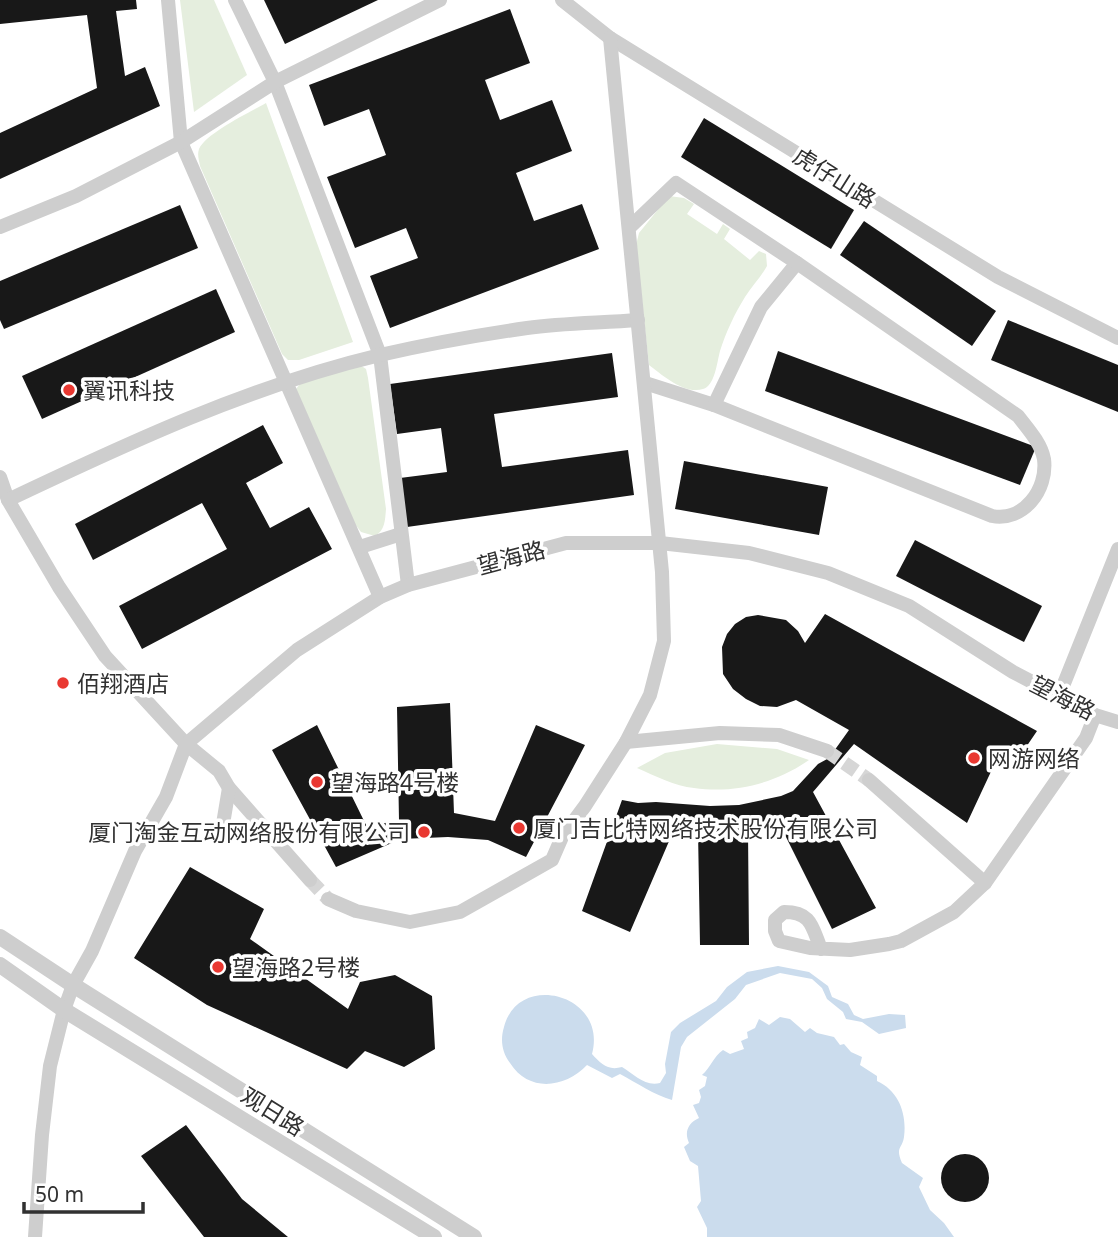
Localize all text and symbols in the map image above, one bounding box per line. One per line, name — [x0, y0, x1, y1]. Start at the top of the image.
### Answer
street label: 虎仔山路 — [788, 139, 882, 215]
place label: 翼讯科技 — [83, 374, 175, 406]
marker: 翼讯科技 — [61, 382, 77, 398]
street label: 望海路 — [474, 533, 548, 581]
place label: 佰翔酒店 — [77, 667, 169, 699]
street label: 望海路 — [1025, 667, 1101, 727]
marker: 佰翔酒店 — [55, 675, 71, 691]
place label: 网游网络 — [988, 742, 1080, 774]
marker: 网游网络 — [966, 750, 982, 766]
place label: 望海路4号楼 — [331, 766, 459, 798]
marker: 望海路4号楼 — [309, 774, 325, 790]
place label: 厦门吉比特网络技术股份有限公司 — [533, 812, 878, 844]
place label: 厦门淘金互动网络股份有限公司 — [88, 816, 410, 848]
marker: 厦门吉比特网络技术股份有限公司 — [511, 820, 527, 836]
marker: 厦门淘金互动网络股份有限公司 — [416, 824, 432, 840]
place label: 望海路2号楼 — [232, 951, 360, 983]
marker: 望海路2号楼 — [210, 959, 226, 975]
street label: 观日路 — [235, 1079, 311, 1143]
scale bar — [24, 1170, 144, 1214]
text: 50 m — [35, 1180, 84, 1208]

